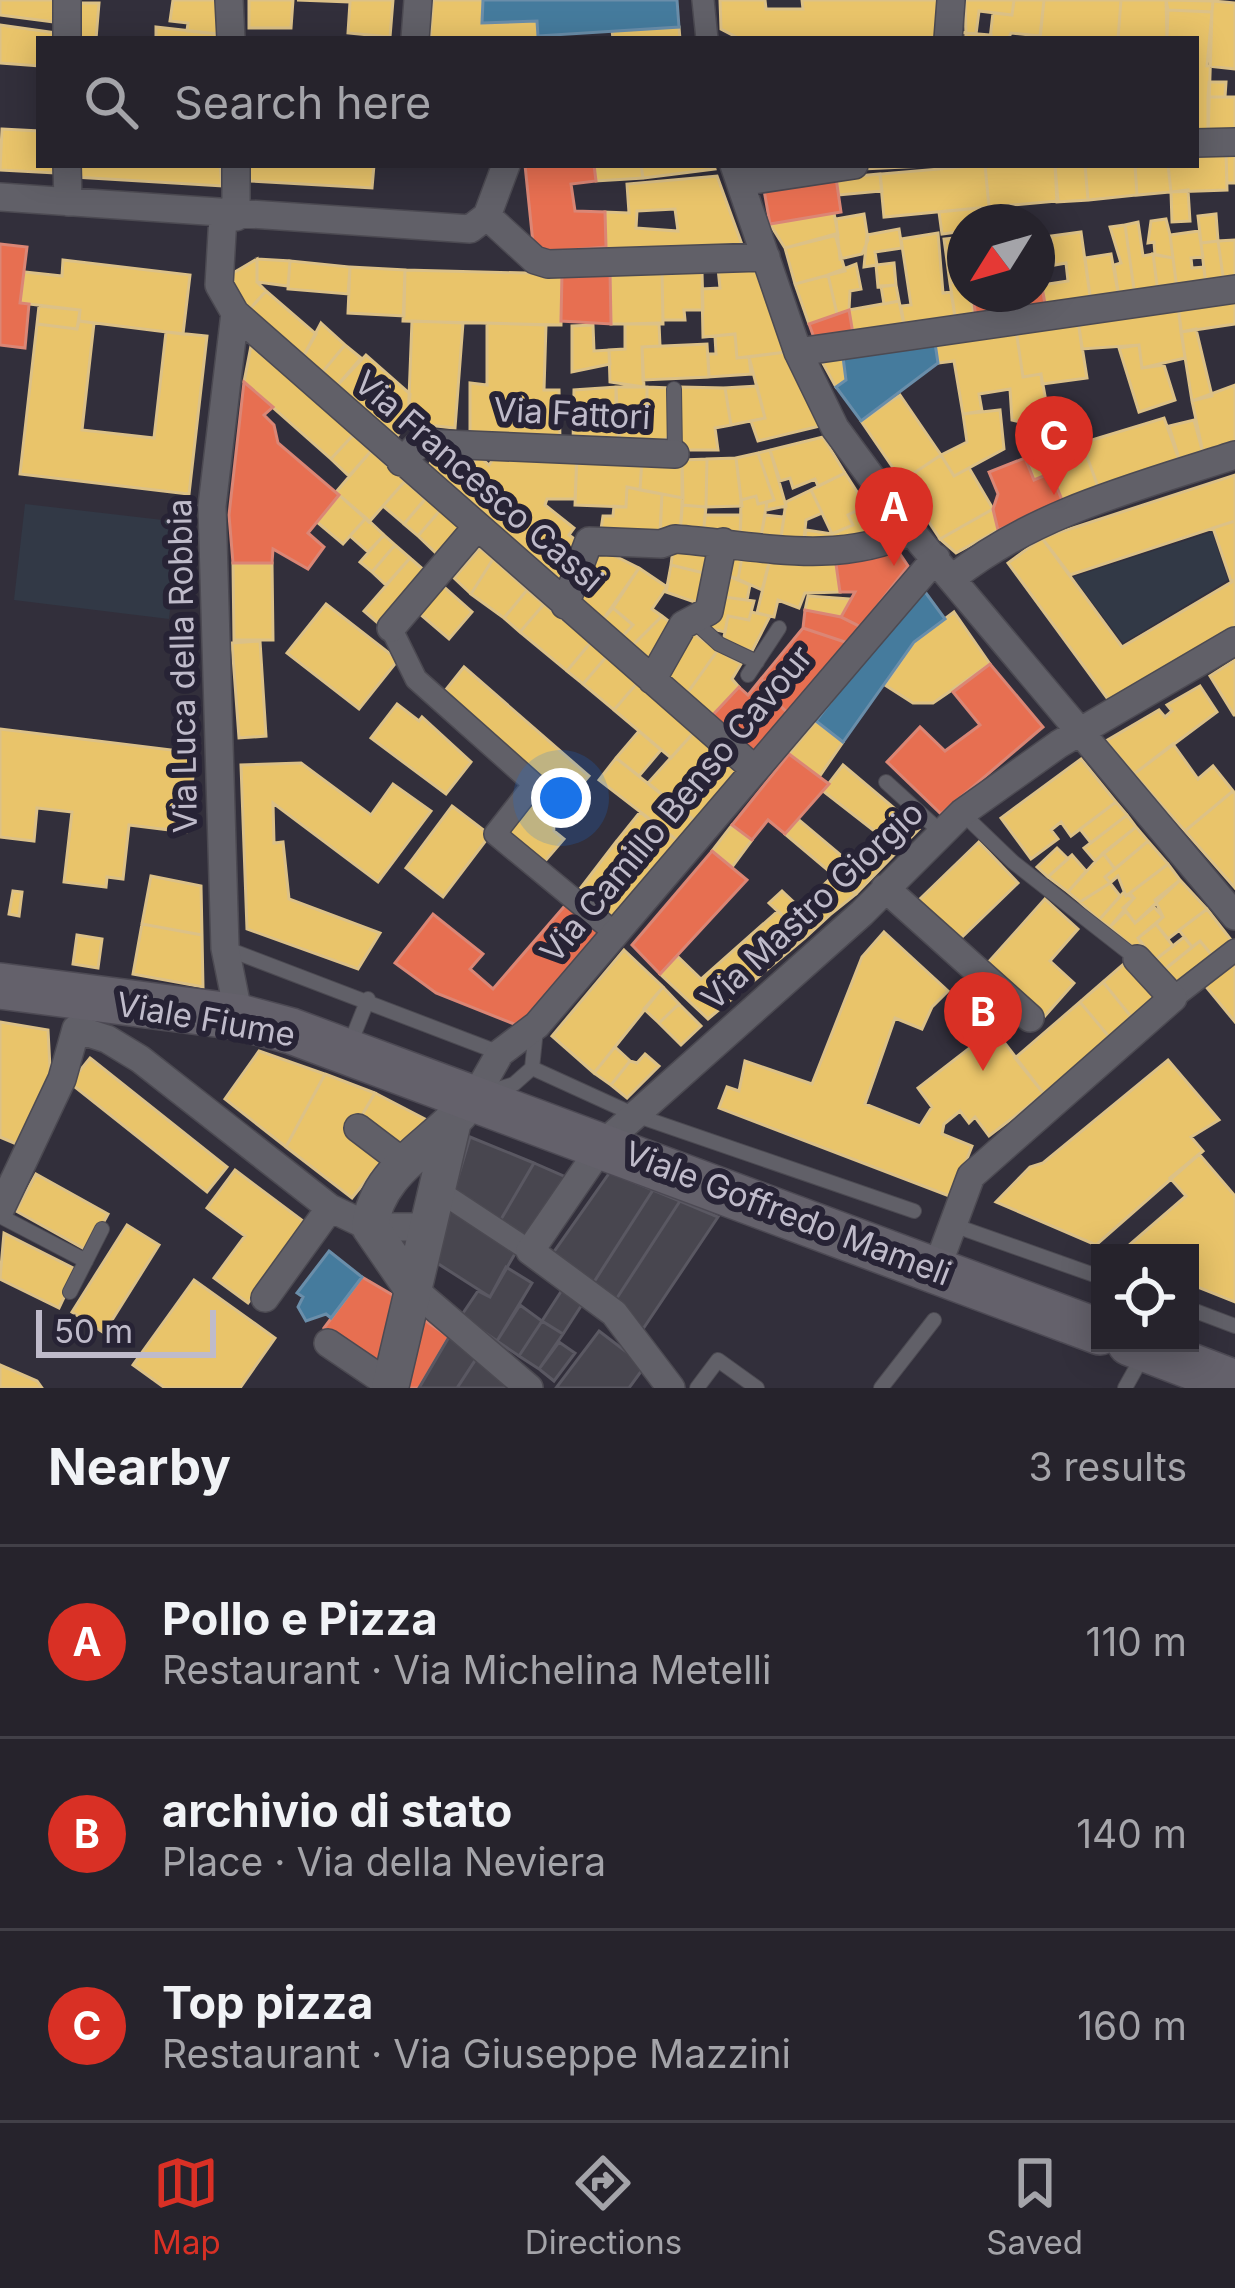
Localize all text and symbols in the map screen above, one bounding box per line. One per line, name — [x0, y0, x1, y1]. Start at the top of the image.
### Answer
search box — [36, 36, 1199, 168]
icon: search — [78, 69, 144, 135]
text: Search here — [174, 75, 431, 130]
north arrow — [947, 204, 1055, 312]
street label: Via Francesco Cassi — [346, 362, 612, 600]
street label: Via Fattori — [493, 389, 651, 437]
pin: C — [1015, 396, 1093, 495]
pin: A — [855, 467, 933, 566]
street label: Via Luca della Robbia — [159, 498, 205, 834]
street label: Via Camillo Benso Cavour — [532, 637, 820, 971]
your location — [531, 768, 591, 828]
street label: Via Mastro Giorgio — [693, 792, 931, 1018]
pin: B — [944, 972, 1022, 1071]
street label: Viale Fiume — [113, 984, 299, 1054]
street label: Viale Goffredo Mameli — [619, 1132, 957, 1294]
map controls — [1091, 1244, 1199, 1352]
button: locate — [1091, 1244, 1199, 1352]
scale bar — [36, 1304, 216, 1357]
text: 50 m — [54, 1311, 133, 1351]
text: Nearby — [48, 1436, 231, 1497]
text: 3 results — [1029, 1443, 1187, 1490]
text: Pollo e Pizza — [162, 1591, 438, 1646]
text: A — [72, 1618, 102, 1665]
text: 110 m — [1086, 1618, 1187, 1665]
text: Restaurant · Via Michelina Metelli — [162, 1646, 772, 1693]
text: archivio di stato — [162, 1783, 512, 1838]
text: B — [74, 1810, 100, 1857]
text: 140 m — [1076, 1810, 1187, 1857]
text: Place · Via della Neviera — [162, 1838, 606, 1885]
text: Top pizza — [162, 1975, 373, 2030]
text: C — [73, 2002, 101, 2049]
text: 160 m — [1077, 2002, 1187, 2049]
text: Restaurant · Via Giuseppe Mazzini — [162, 2030, 791, 2077]
tab: Map — [152, 2150, 221, 2262]
tab: Directions — [525, 2150, 682, 2262]
tab: Saved — [986, 2150, 1083, 2262]

